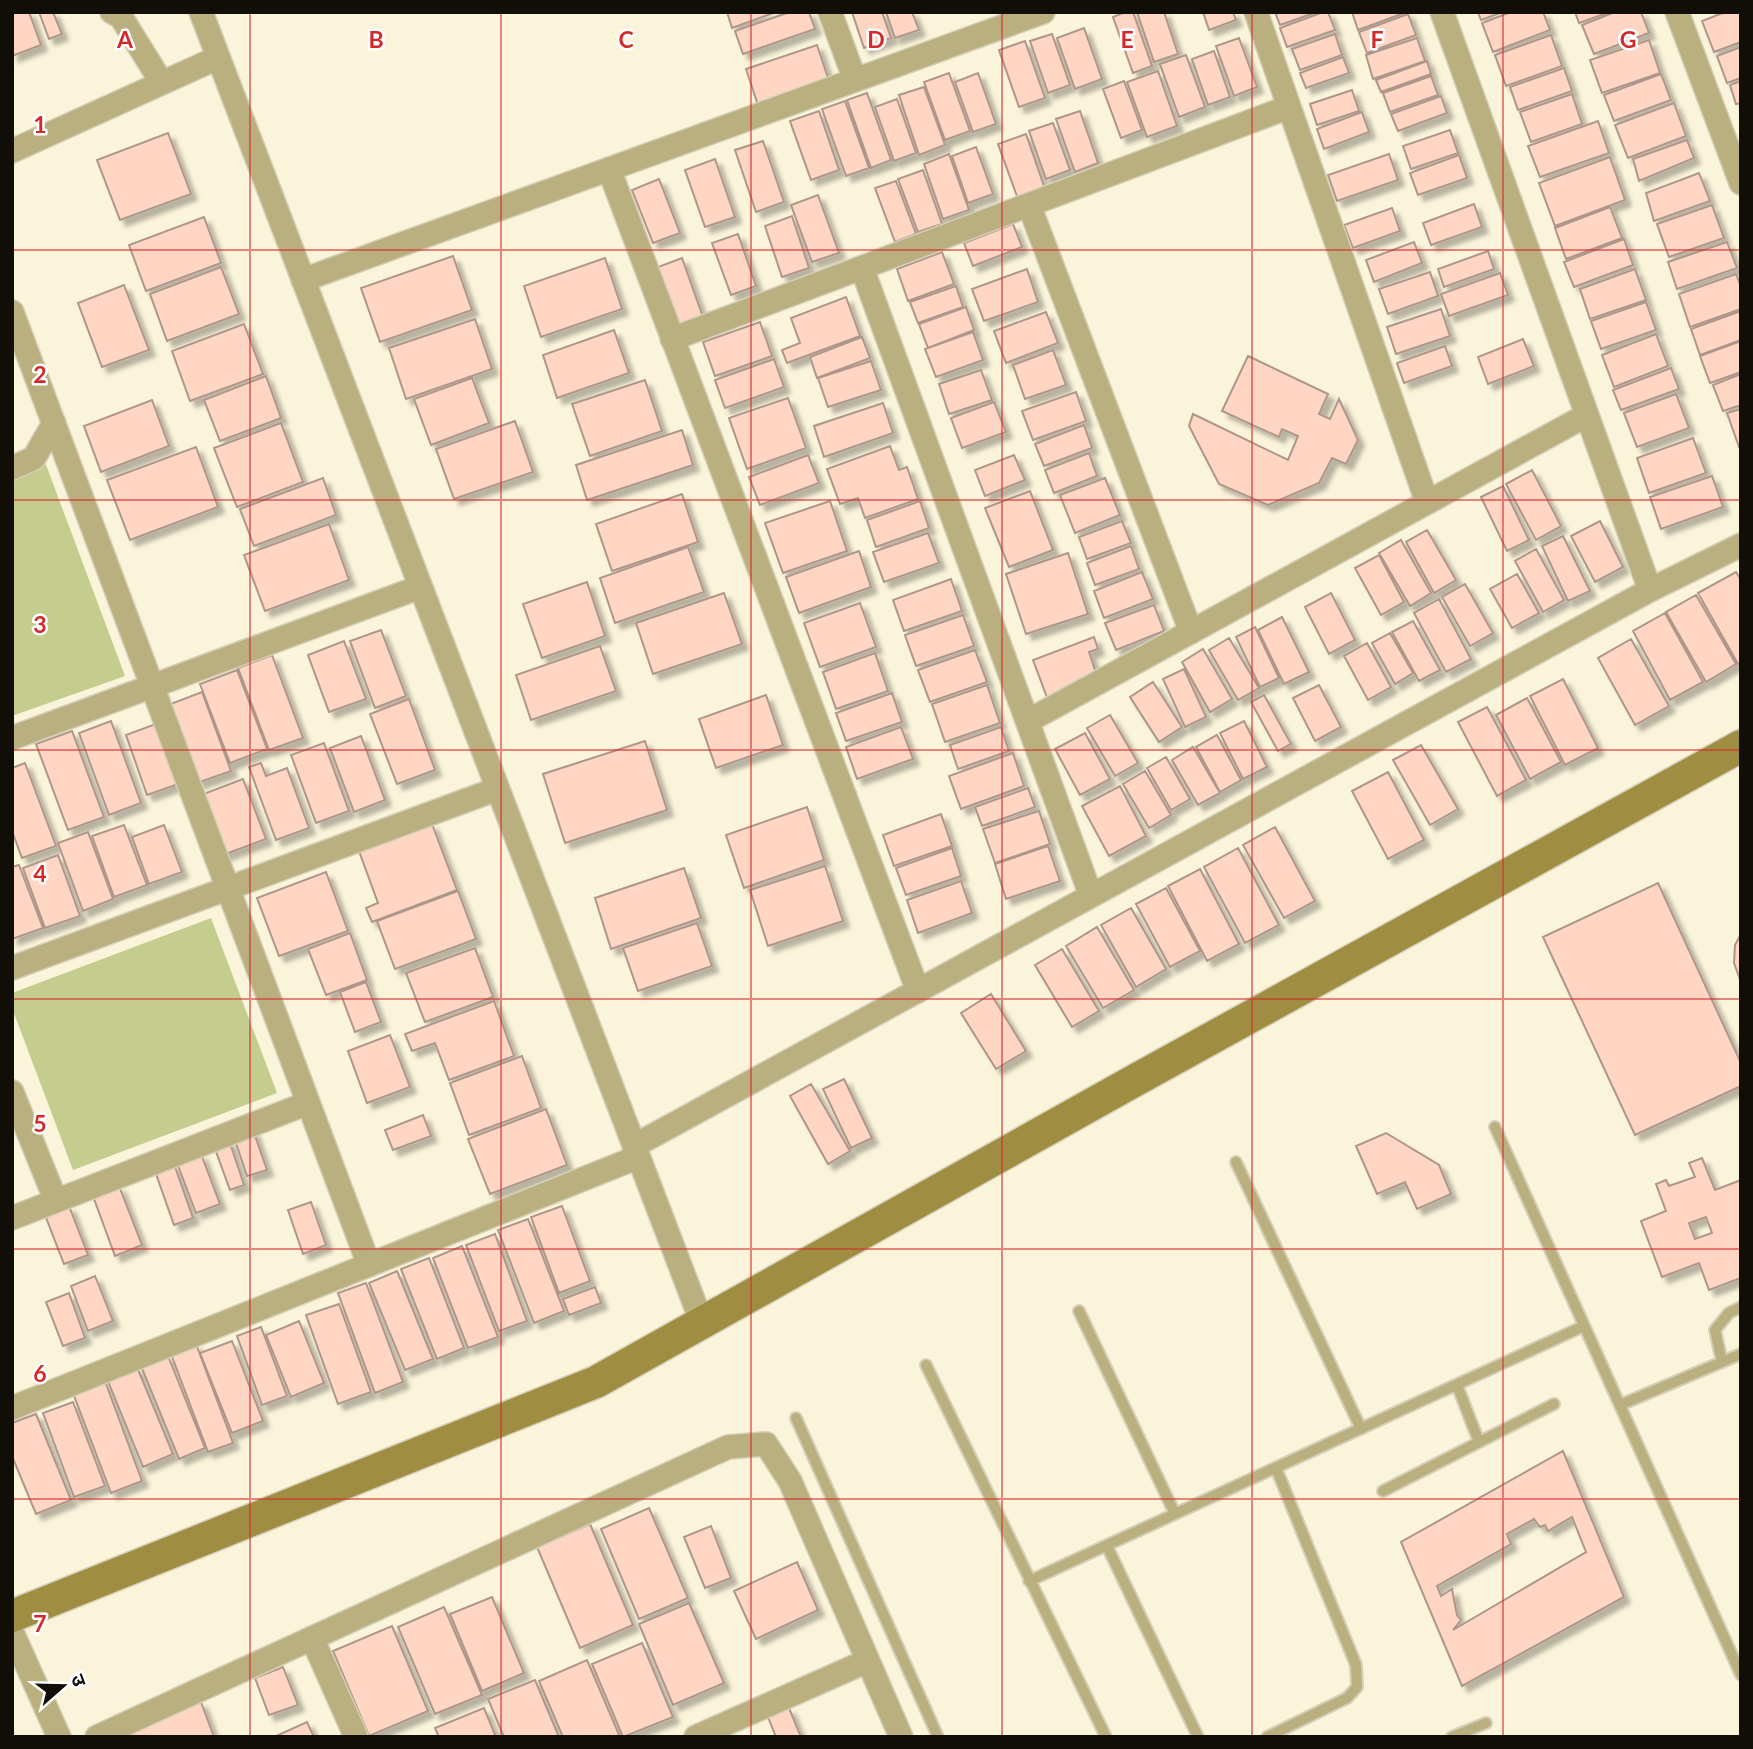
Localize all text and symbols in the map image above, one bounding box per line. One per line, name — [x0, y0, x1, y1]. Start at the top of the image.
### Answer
text: A — [116, 25, 134, 53]
text: B — [368, 25, 384, 53]
text: C — [618, 25, 634, 53]
text: D — [867, 25, 885, 53]
text: E — [1120, 25, 1134, 53]
text: F — [1370, 25, 1384, 53]
text: G — [1620, 25, 1636, 53]
text: 1 — [33, 110, 47, 138]
text: 2 — [33, 360, 47, 388]
text: 3 — [33, 610, 47, 638]
text: 4 — [33, 859, 47, 887]
text: 5 — [33, 1109, 47, 1137]
text: 6 — [33, 1359, 47, 1387]
text: 7 — [33, 1609, 47, 1637]
north arrow — [28, 1651, 98, 1721]
text: उ — [67, 1671, 92, 1690]

